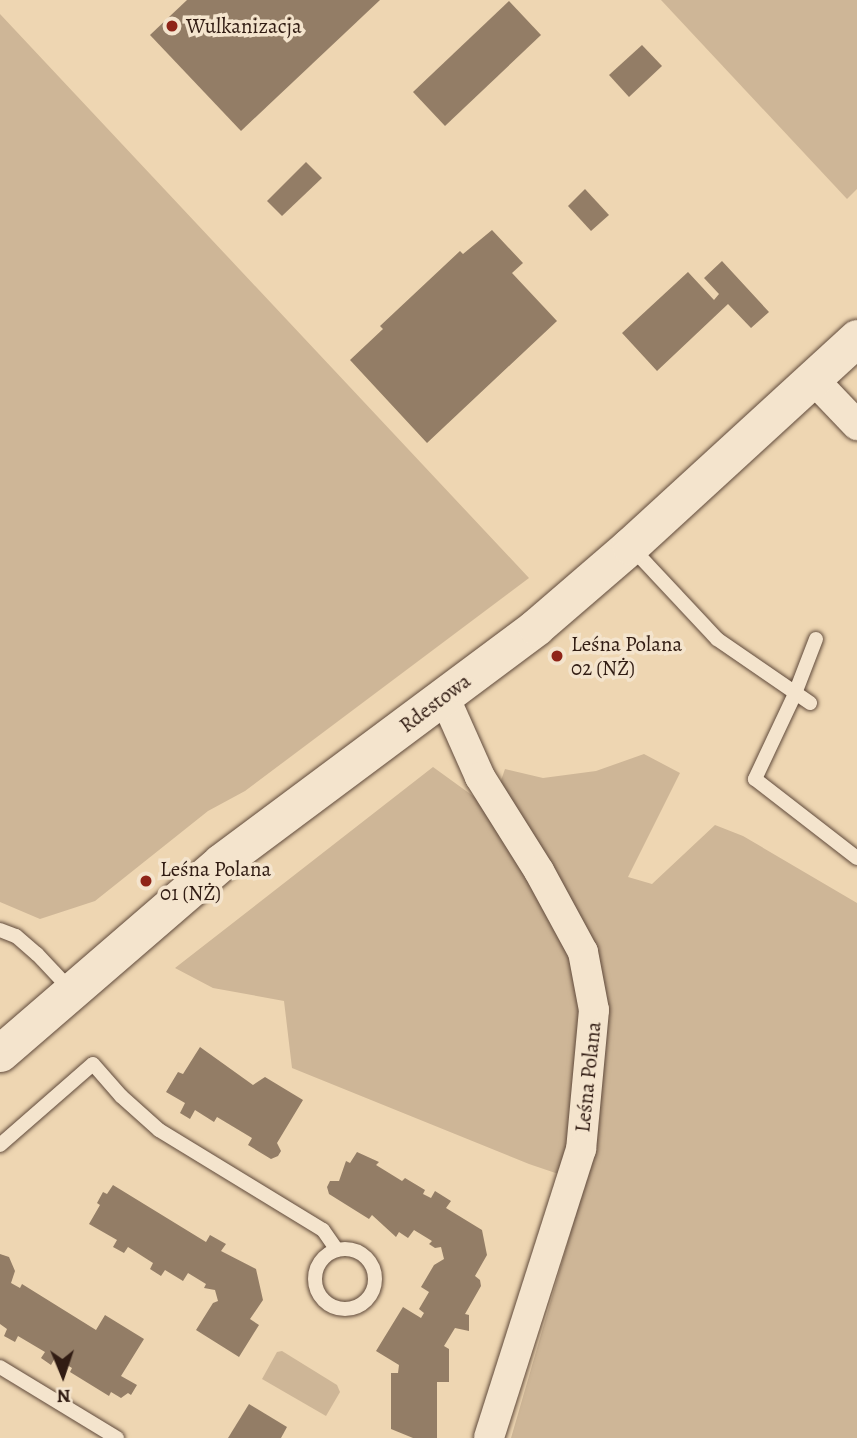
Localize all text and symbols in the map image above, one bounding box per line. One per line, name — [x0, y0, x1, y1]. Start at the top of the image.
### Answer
place label: Wulkanizacja — [186, 13, 302, 39]
marker: Wulkanizacja — [164, 18, 180, 34]
place label: Leśna Polana 02 (NŻ) — [571, 631, 682, 681]
marker: Leśna Polana 02 (NŻ) — [549, 648, 565, 664]
street label: Rdestowa — [394, 668, 476, 738]
place label: Leśna Polana 01 (NŻ) — [160, 856, 271, 906]
marker: Leśna Polana 01 (NŻ) — [138, 873, 154, 889]
street label: Leśna Polana — [570, 1020, 606, 1134]
north arrow — [28, 1340, 98, 1410]
text: N — [56, 1383, 71, 1409]

